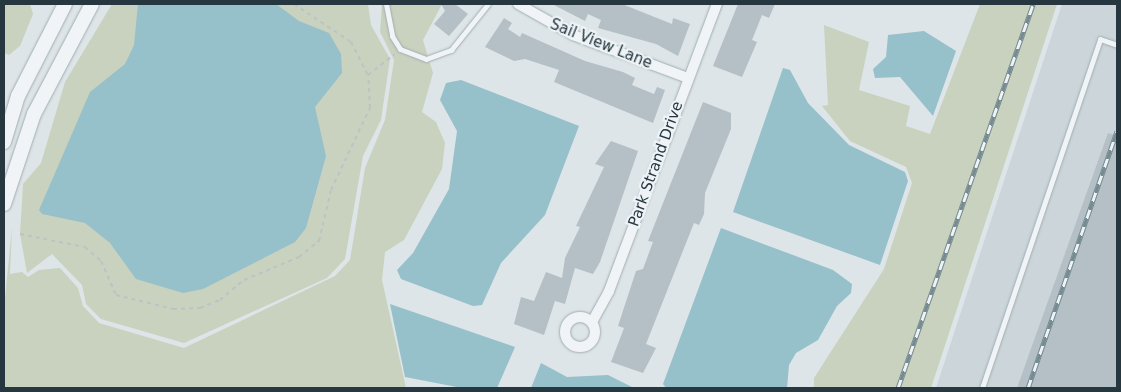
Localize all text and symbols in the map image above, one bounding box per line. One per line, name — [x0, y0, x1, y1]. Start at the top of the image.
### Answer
street label: Sail View Lane — [547, 15, 655, 73]
street label: Park Strand Drive — [625, 99, 687, 229]

